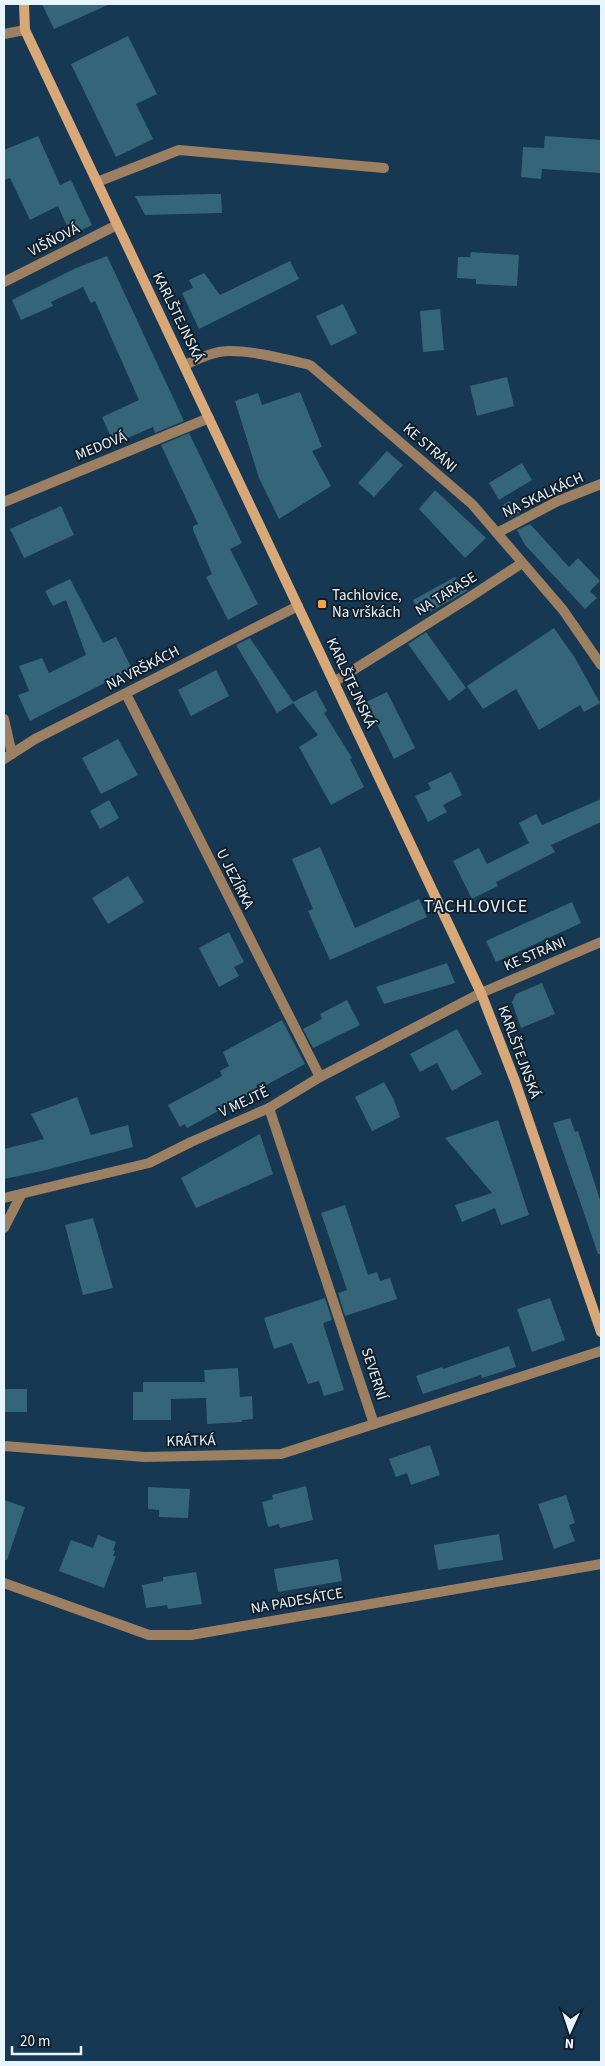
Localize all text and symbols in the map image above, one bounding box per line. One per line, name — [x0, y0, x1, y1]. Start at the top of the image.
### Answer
street label: VIŠŇOVÁ — [25, 218, 84, 262]
street label: KARLŠTEJNSKÁ — [147, 269, 209, 366]
street label: KE STRÁNI — [398, 419, 462, 477]
street label: MEDOVÁ — [72, 426, 131, 466]
street label: NA SKALKÁCH — [499, 467, 587, 523]
street label: NA TARASE — [411, 567, 481, 621]
place label: Tachlovice, Na vrškách — [332, 585, 402, 623]
marker: Tachlovice, Na vrškách — [316, 598, 328, 610]
street label: KARLŠTEJNSKÁ — [321, 634, 381, 732]
street label: NA VRŠKÁCH — [103, 641, 183, 695]
street label: U JEZÍRKA — [211, 845, 259, 913]
district label: TACHLOVICE — [424, 894, 528, 919]
street label: KE STRÁNI — [501, 932, 569, 976]
street label: KARLŠTEJNSKÁ — [492, 1003, 546, 1102]
street label: V MEJTĚ — [216, 1081, 272, 1123]
street label: SEVERNÍ — [356, 1345, 393, 1404]
street label: KRÁTKÁ — [166, 1430, 217, 1452]
street label: NA PADESÁTCE — [249, 1583, 345, 1619]
north arrow — [545, 2006, 595, 2056]
scale bar — [12, 2024, 81, 2056]
text: 20 m — [20, 2031, 50, 2052]
text: N — [564, 2033, 575, 2053]

